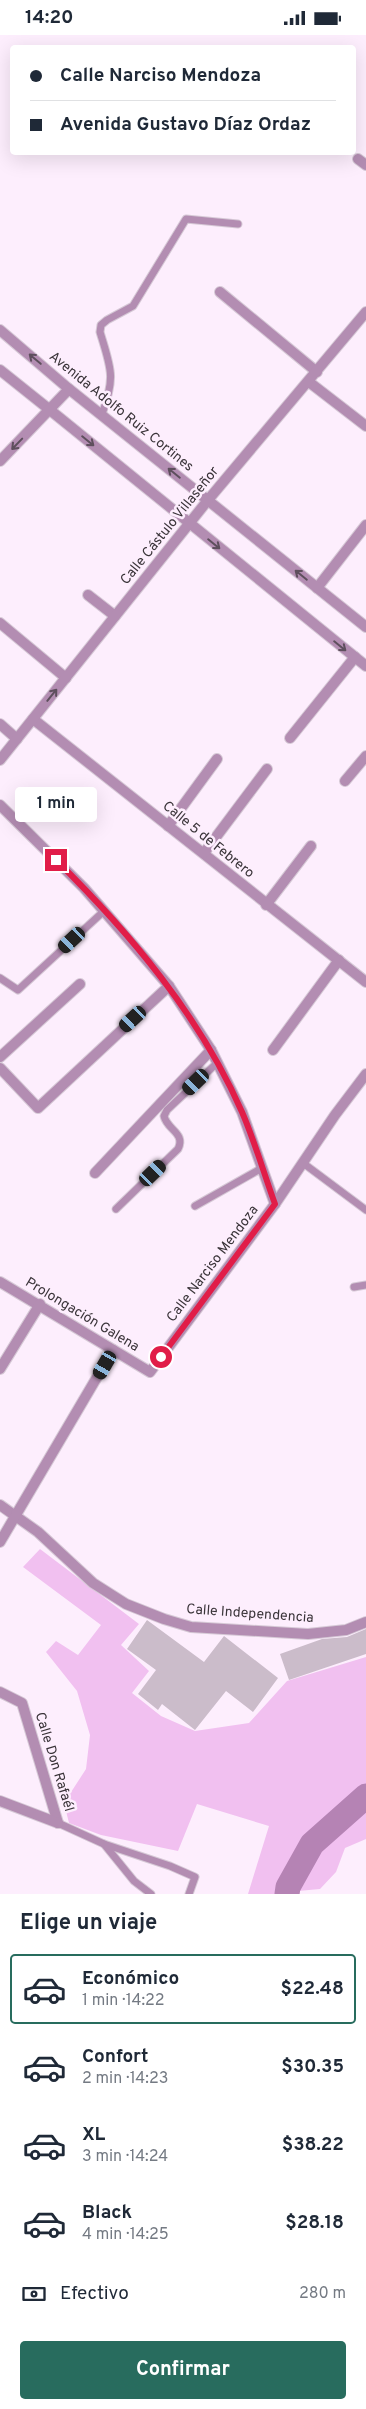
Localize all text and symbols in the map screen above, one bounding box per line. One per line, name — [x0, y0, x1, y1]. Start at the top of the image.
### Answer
text: 14:20 — [25, 6, 74, 30]
text: Calle Narciso Mendoza — [60, 64, 261, 88]
text: Avenida Gustavo Díaz Ordaz — [60, 113, 311, 137]
street label: Avenida Adolfo Ruiz Cortines — [45, 348, 197, 476]
one-way arrow — [28, 354, 41, 365]
one-way arrow — [81, 435, 94, 446]
one-way arrow — [11, 438, 23, 451]
street label: Calle Cástulo Villaseñor — [117, 463, 223, 588]
one-way arrow — [168, 467, 181, 478]
one-way arrow — [207, 538, 220, 549]
one-way arrow — [294, 569, 307, 580]
one-way arrow — [333, 640, 346, 651]
one-way arrow — [47, 689, 58, 702]
callout: 1 min — [15, 787, 97, 823]
text: 1 min — [37, 794, 75, 814]
street label: Calle 5 de Febrero — [159, 798, 257, 882]
route end — [45, 849, 67, 871]
car — [55, 924, 88, 956]
car — [116, 1003, 149, 1035]
car — [179, 1066, 212, 1098]
car — [136, 1157, 169, 1189]
street label: Calle Narciso Mendoza — [164, 1202, 262, 1326]
street label: Prolongación Galena — [22, 1274, 142, 1356]
route start — [150, 1346, 172, 1368]
car — [91, 1348, 118, 1382]
street label: Calle Independencia — [186, 1601, 314, 1627]
street label: Calle Don Rafaél — [31, 1710, 77, 1814]
text: Elige un viaje — [20, 1910, 157, 1937]
icon: car — [22, 1967, 67, 2012]
text: Económico — [82, 1967, 179, 1991]
text: $22.48 — [281, 1977, 344, 2001]
text: 1 min · 14:22 — [82, 1991, 165, 2011]
icon: car — [22, 2045, 67, 2090]
text: Confort — [82, 2045, 148, 2069]
text: $30.35 — [281, 2055, 344, 2079]
text: 2 min · 14:23 — [82, 2069, 168, 2089]
icon: car — [22, 2123, 67, 2168]
text: XL — [82, 2123, 105, 2147]
text: $38.22 — [282, 2133, 344, 2157]
text: 3 min · 14:24 — [82, 2147, 168, 2167]
icon: car — [22, 2201, 67, 2246]
text: Black — [82, 2201, 132, 2225]
text: $28.18 — [285, 2211, 344, 2235]
text: 4 min · 14:25 — [82, 2225, 169, 2245]
icon: cash — [20, 2280, 48, 2308]
text: Efectivo — [60, 2282, 129, 2306]
text: 280 m — [299, 2284, 346, 2304]
button: Confirmar — [20, 2341, 346, 2399]

